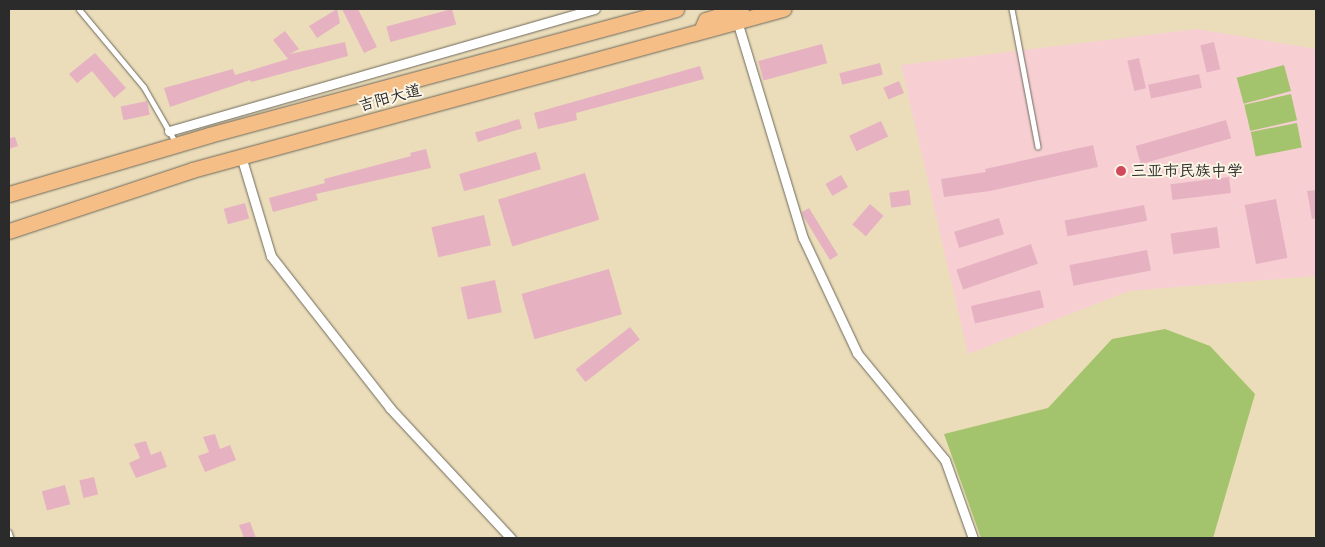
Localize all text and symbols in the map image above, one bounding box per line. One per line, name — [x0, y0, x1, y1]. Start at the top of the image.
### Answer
street label: 吉阳大道 — [357, 80, 423, 116]
place label: 三亚市民族中学 — [1131, 161, 1243, 181]
marker: 三亚市民族中学 — [1115, 165, 1127, 177]

